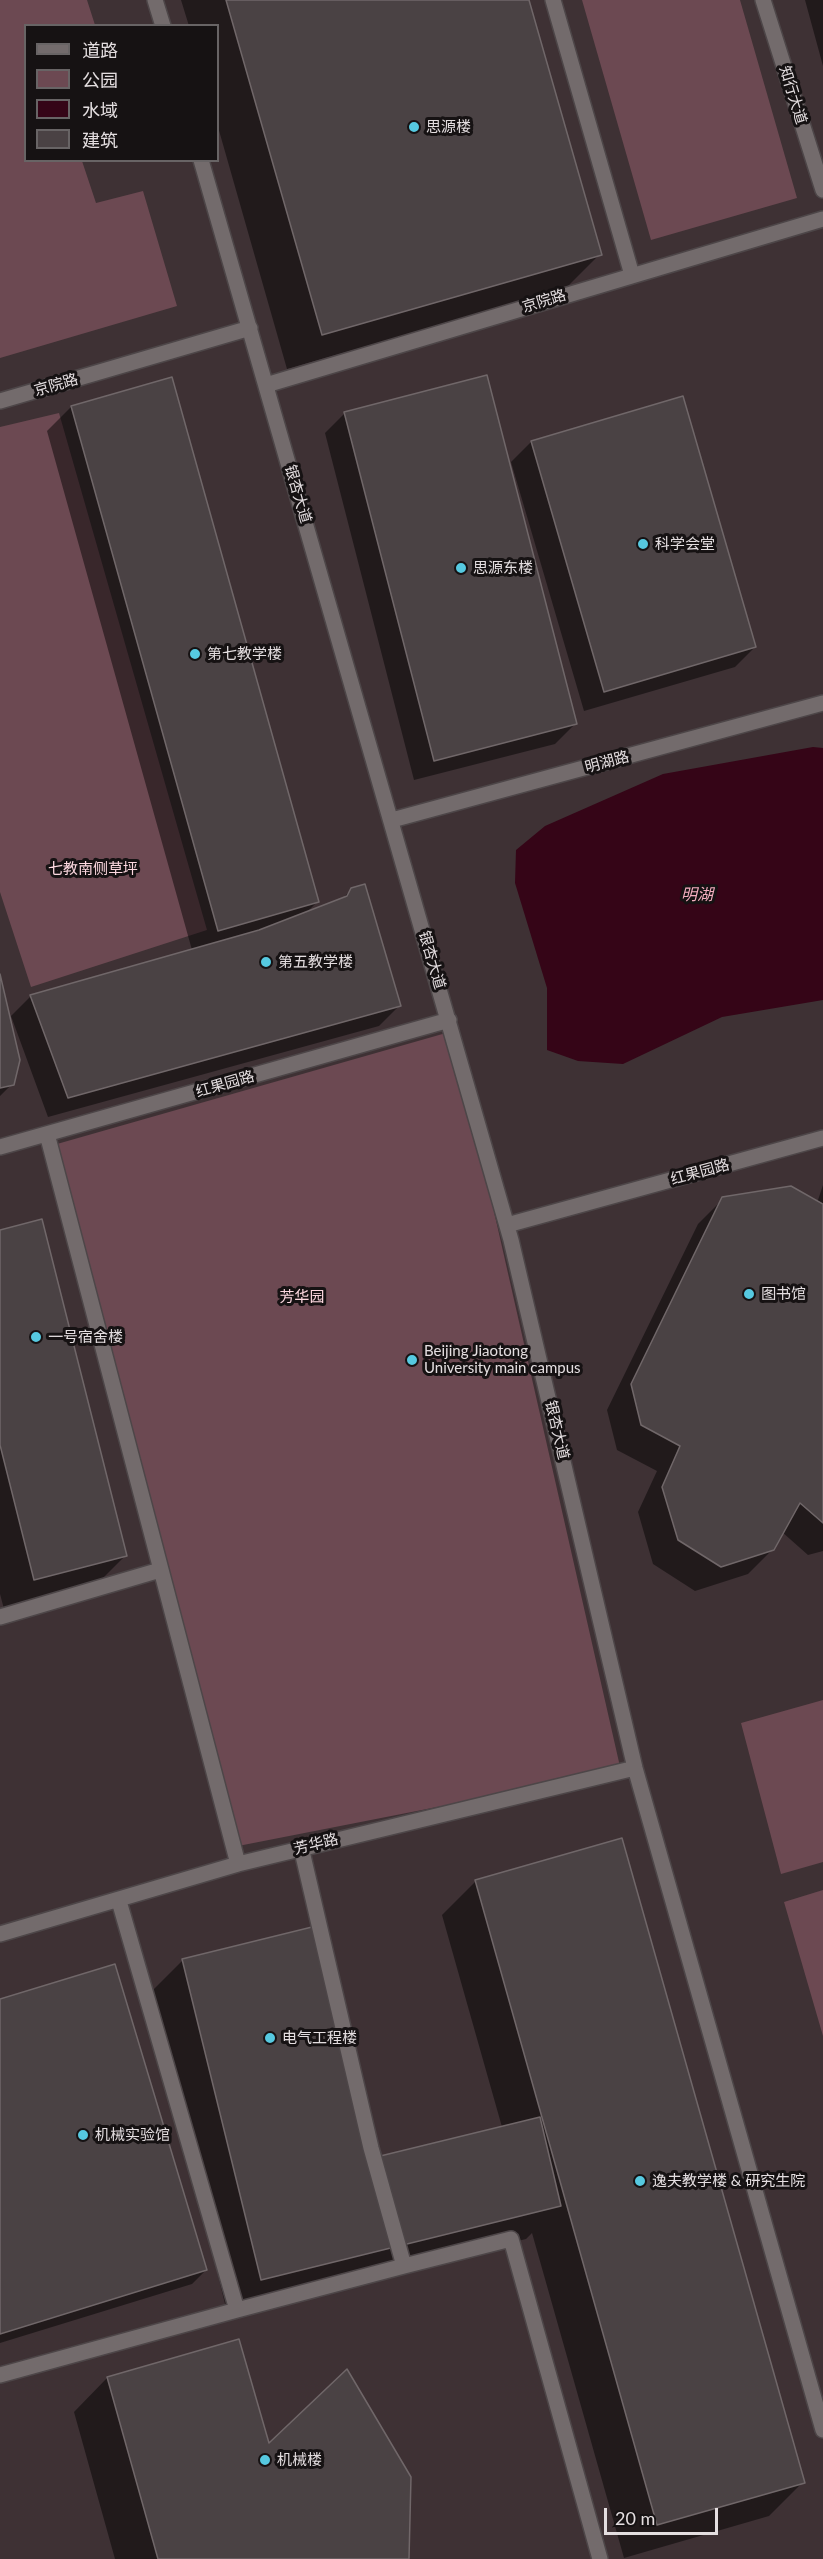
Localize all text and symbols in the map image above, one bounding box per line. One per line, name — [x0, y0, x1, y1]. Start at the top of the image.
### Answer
legend — [24, 24, 219, 162]
text: 道路 — [82, 39, 118, 61]
street label: 知行大道 — [776, 64, 810, 126]
text: 公园 — [82, 69, 118, 91]
text: 水域 — [82, 99, 118, 121]
place label: 思源楼 — [426, 118, 471, 136]
marker: 思源楼 — [407, 120, 421, 134]
text: 建筑 — [82, 129, 118, 151]
street label: 京院路 — [520, 286, 568, 316]
street label: 京院路 — [32, 370, 80, 400]
street label: 银杏大道 — [281, 463, 315, 525]
place label: 科学会堂 — [655, 535, 715, 553]
marker: 科学会堂 — [636, 537, 650, 551]
place label: 思源东楼 — [473, 559, 533, 577]
marker: 思源东楼 — [454, 561, 468, 575]
place label: 第七教学楼 — [207, 645, 282, 663]
marker: 第七教学楼 — [188, 647, 202, 661]
street label: 明湖路 — [583, 747, 631, 777]
park label: 七教南侧草坪 — [48, 860, 138, 878]
water label: 明湖 — [681, 885, 713, 905]
street label: 银杏大道 — [415, 929, 449, 991]
place label: 第五教学楼 — [278, 953, 353, 971]
marker: 第五教学楼 — [259, 955, 273, 969]
street label: 红果园路 — [194, 1067, 256, 1101]
street label: 红果园路 — [669, 1156, 731, 1188]
place label: 图书馆 — [761, 1285, 806, 1303]
marker: 图书馆 — [742, 1287, 756, 1301]
park label: 芳华园 — [280, 1288, 324, 1306]
place label: 一号宿舍楼 — [48, 1328, 123, 1346]
marker: 一号宿舍楼 — [29, 1330, 43, 1344]
place label: Beijing Jiaotong University main campus — [424, 1342, 581, 1377]
marker: Beijing Jiaotong University main campus — [405, 1353, 419, 1367]
street label: 银杏大道 — [541, 1399, 573, 1461]
street label: 芳华路 — [292, 1830, 340, 1858]
place label: 电气工程楼 — [282, 2029, 357, 2047]
marker: 电气工程楼 — [263, 2031, 277, 2045]
place label: 机械实验馆 — [95, 2126, 170, 2144]
marker: 机械实验馆 — [76, 2128, 90, 2142]
place label: 逸夫教学楼 & 研究生院 — [652, 2172, 805, 2190]
marker: 逸夫教学楼 & 研究生院 — [633, 2174, 647, 2188]
place label: 机械楼 — [277, 2451, 322, 2469]
marker: 机械楼 — [258, 2453, 272, 2467]
scale bar — [607, 2496, 721, 2534]
text: 20 m — [615, 2507, 655, 2529]

